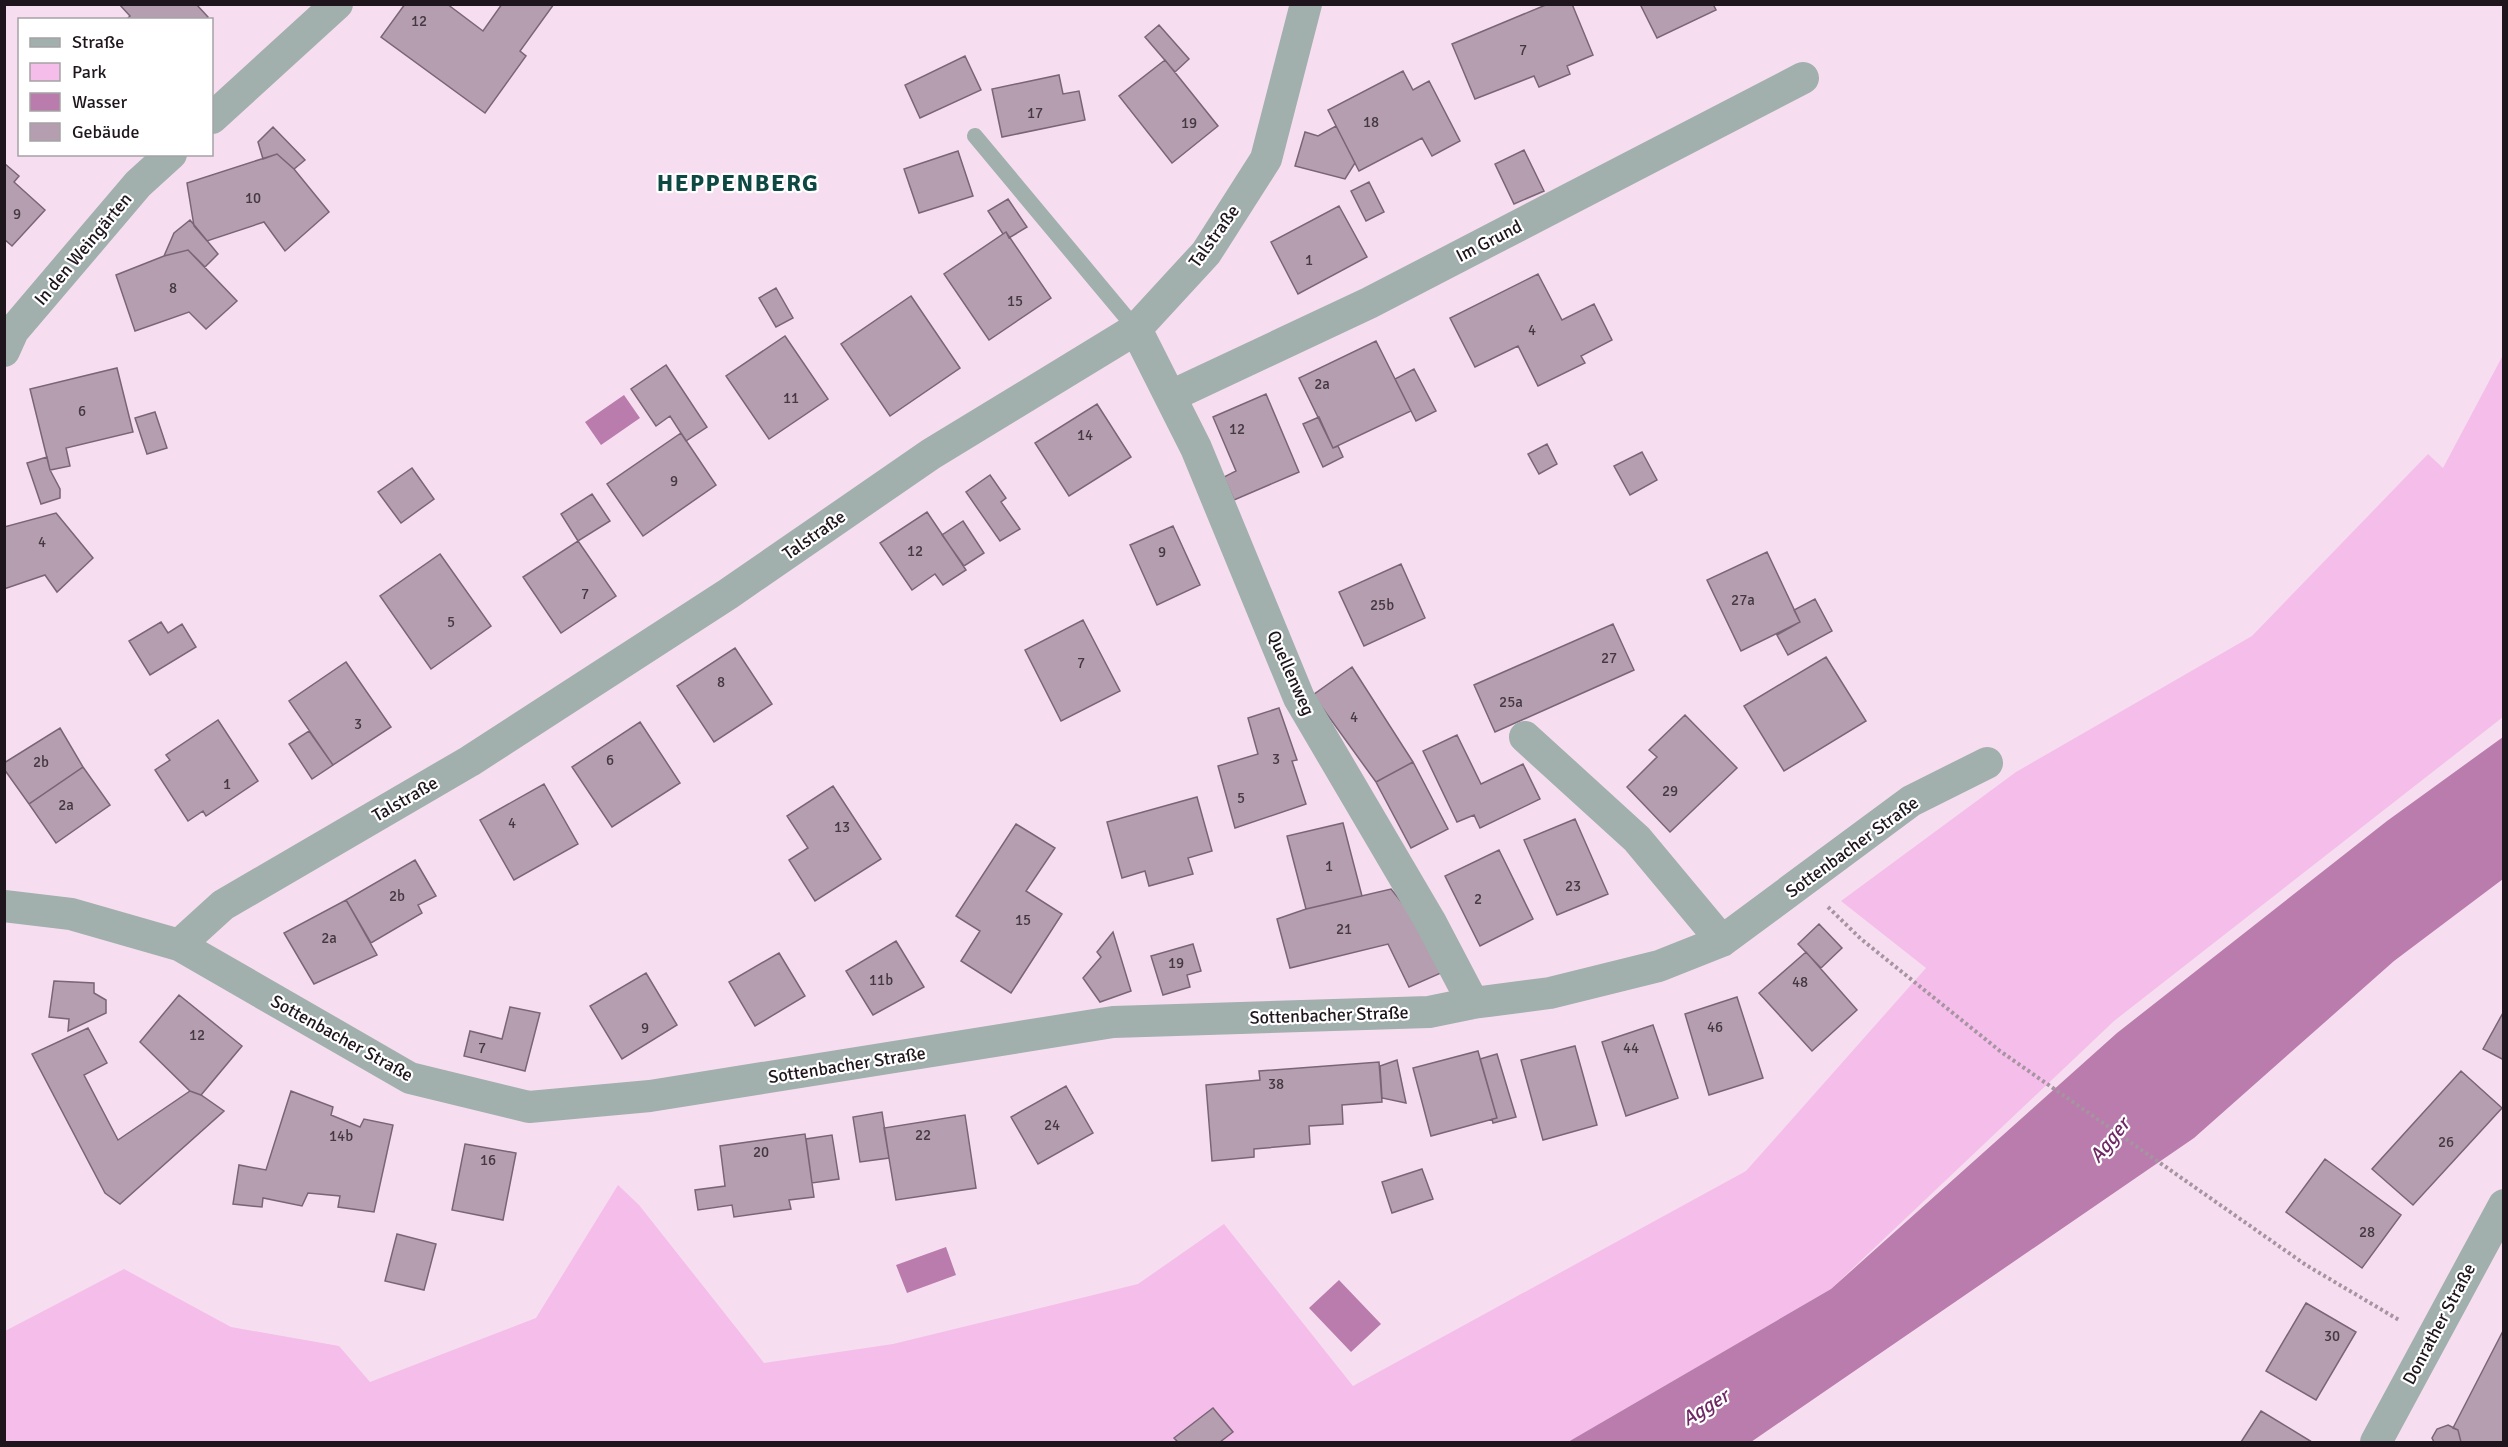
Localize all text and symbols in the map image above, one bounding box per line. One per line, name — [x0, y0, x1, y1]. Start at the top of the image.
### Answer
house number: 12 — [411, 12, 427, 30]
legend — [18, 18, 213, 156]
text: Straße — [72, 31, 124, 53]
house number: 7 — [1519, 41, 1527, 59]
text: Park — [72, 61, 107, 83]
text: Wasser — [72, 91, 128, 113]
house number: 17 — [1027, 104, 1043, 122]
house number: 18 — [1363, 113, 1379, 131]
house number: 19 — [1181, 114, 1197, 132]
text: Gebäude — [72, 121, 140, 143]
district label: HEPPENBERG — [657, 168, 819, 198]
street label: In den Weingärten — [29, 188, 137, 310]
house number: 10 — [245, 189, 261, 207]
street label: Talstraße — [1184, 200, 1244, 272]
house number: 9 — [13, 205, 21, 223]
street label: Im Grund — [1452, 215, 1526, 267]
house number: 1 — [1305, 251, 1313, 269]
house number: 8 — [169, 279, 177, 297]
house number: 15 — [1007, 292, 1023, 310]
house number: 4 — [1528, 321, 1536, 339]
house number: 2a — [1314, 375, 1330, 393]
house number: 11 — [783, 389, 799, 407]
house number: 6 — [78, 402, 86, 420]
house number: 12 — [1229, 420, 1245, 438]
house number: 14 — [1077, 426, 1093, 444]
house number: 9 — [670, 472, 678, 490]
street label: Talstraße — [778, 505, 850, 565]
house number: 4 — [38, 533, 46, 551]
house number: 12 — [907, 542, 923, 560]
house number: 9 — [1158, 543, 1166, 561]
house number: 7 — [581, 585, 589, 603]
house number: 27a — [1731, 591, 1755, 609]
house number: 25b — [1370, 596, 1394, 614]
house number: 5 — [447, 613, 455, 631]
street label: Quellenweg — [1263, 627, 1319, 719]
house number: 27 — [1601, 649, 1617, 667]
house number: 7 — [1077, 654, 1085, 672]
house number: 8 — [717, 673, 725, 691]
house number: 25a — [1499, 693, 1523, 711]
house number: 4 — [1350, 708, 1358, 726]
house number: 3 — [354, 715, 362, 733]
house number: 3 — [1272, 750, 1280, 768]
house number: 6 — [606, 751, 614, 769]
house number: 2b — [33, 753, 49, 771]
street label: Talstraße — [368, 771, 442, 827]
house number: 1 — [223, 775, 231, 793]
house number: 29 — [1662, 782, 1678, 800]
house number: 5 — [1237, 789, 1245, 807]
street label: Sottenbacher Straße — [1781, 791, 1923, 903]
house number: 2a — [58, 796, 74, 814]
house number: 4 — [508, 814, 516, 832]
house number: 13 — [834, 818, 850, 836]
house number: 1 — [1325, 857, 1333, 875]
house number: 23 — [1565, 877, 1581, 895]
house number: 2b — [389, 887, 405, 905]
house number: 2 — [1474, 890, 1482, 908]
house number: 15 — [1015, 911, 1031, 929]
house number: 21 — [1336, 920, 1352, 938]
house number: 2a — [321, 929, 337, 947]
house number: 19 — [1168, 954, 1184, 972]
house number: 11b — [869, 971, 893, 989]
house number: 48 — [1792, 973, 1808, 991]
street label: Sottenbacher Straße — [267, 990, 417, 1086]
street label: Sottenbacher Straße — [1249, 1001, 1409, 1029]
house number: 46 — [1707, 1018, 1723, 1036]
house number: 9 — [641, 1019, 649, 1037]
house number: 12 — [189, 1026, 205, 1044]
house number: 7 — [478, 1039, 486, 1057]
house number: 44 — [1623, 1039, 1639, 1057]
street label: Sottenbacher Straße — [767, 1042, 927, 1088]
house number: 38 — [1268, 1075, 1284, 1093]
water label: Agger — [2084, 1111, 2137, 1168]
house number: 24 — [1044, 1116, 1060, 1134]
house number: 22 — [915, 1126, 931, 1144]
house number: 14b — [329, 1127, 353, 1145]
house number: 26 — [2438, 1133, 2454, 1151]
house number: 20 — [753, 1143, 769, 1161]
house number: 16 — [480, 1151, 496, 1169]
house number: 28 — [2359, 1223, 2375, 1241]
street label: Donrather Straße — [2398, 1260, 2480, 1388]
house number: 30 — [2324, 1327, 2340, 1345]
water label: Agger — [1677, 1382, 1736, 1431]

